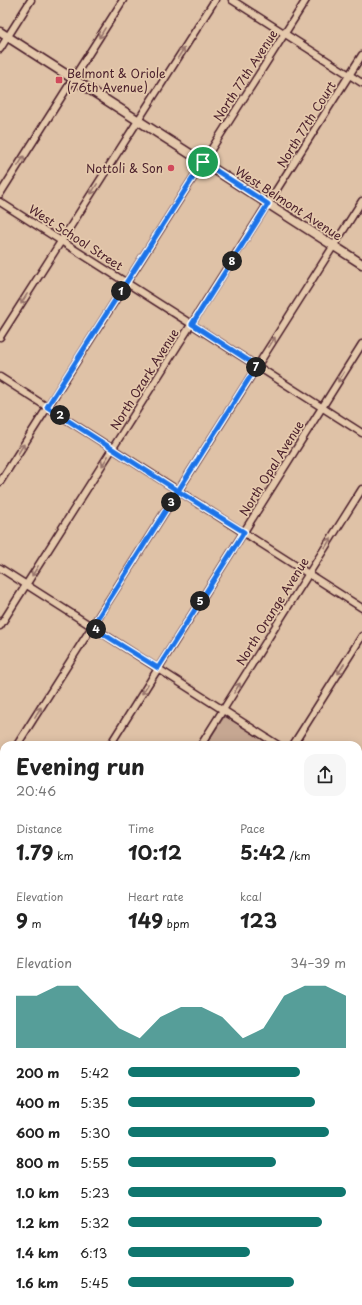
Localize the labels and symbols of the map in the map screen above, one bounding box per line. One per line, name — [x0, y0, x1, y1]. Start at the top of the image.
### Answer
street label: North 77th Avenue — [209, 25, 282, 124]
one-way arrow — [98, 27, 106, 39]
one-way arrow — [177, 47, 185, 58]
place label: Belmont & Oriole (76th Avenue) — [67, 64, 166, 96]
marker: Belmont & Oriole (76th Avenue) — [54, 75, 64, 85]
street label: North 77th Court — [272, 77, 340, 171]
pin — [186, 145, 220, 179]
one-way arrow — [17, 156, 25, 167]
place label: Nottoli & Son — [86, 159, 163, 177]
street label: West Belmont Avenue — [232, 162, 346, 245]
marker: Nottoli & Son — [166, 163, 176, 173]
one-way arrow — [90, 183, 98, 194]
street label: West School Street — [25, 200, 127, 274]
pin: 8 — [222, 251, 242, 271]
pin: 1 — [111, 281, 131, 301]
one-way arrow — [20, 293, 28, 305]
street label: North Ozark Avenue — [105, 324, 183, 433]
one-way arrow — [268, 337, 276, 348]
pin: 7 — [246, 357, 266, 377]
one-way arrow — [337, 371, 345, 382]
pin: 2 — [50, 405, 70, 425]
street label: North Opal Avenue — [234, 417, 308, 519]
one-way arrow — [17, 444, 25, 455]
one-way arrow — [101, 455, 109, 466]
pin: 3 — [161, 492, 181, 512]
one-way arrow — [325, 537, 333, 549]
street label: North Orange Avenue — [231, 553, 313, 669]
one-way arrow — [31, 565, 39, 576]
pin: 5 — [190, 591, 210, 611]
pin: 4 — [86, 619, 106, 639]
one-way arrow — [337, 663, 345, 674]
one-way arrow — [141, 683, 149, 694]
one-way arrow — [233, 683, 241, 694]
one-way arrow — [34, 707, 42, 718]

